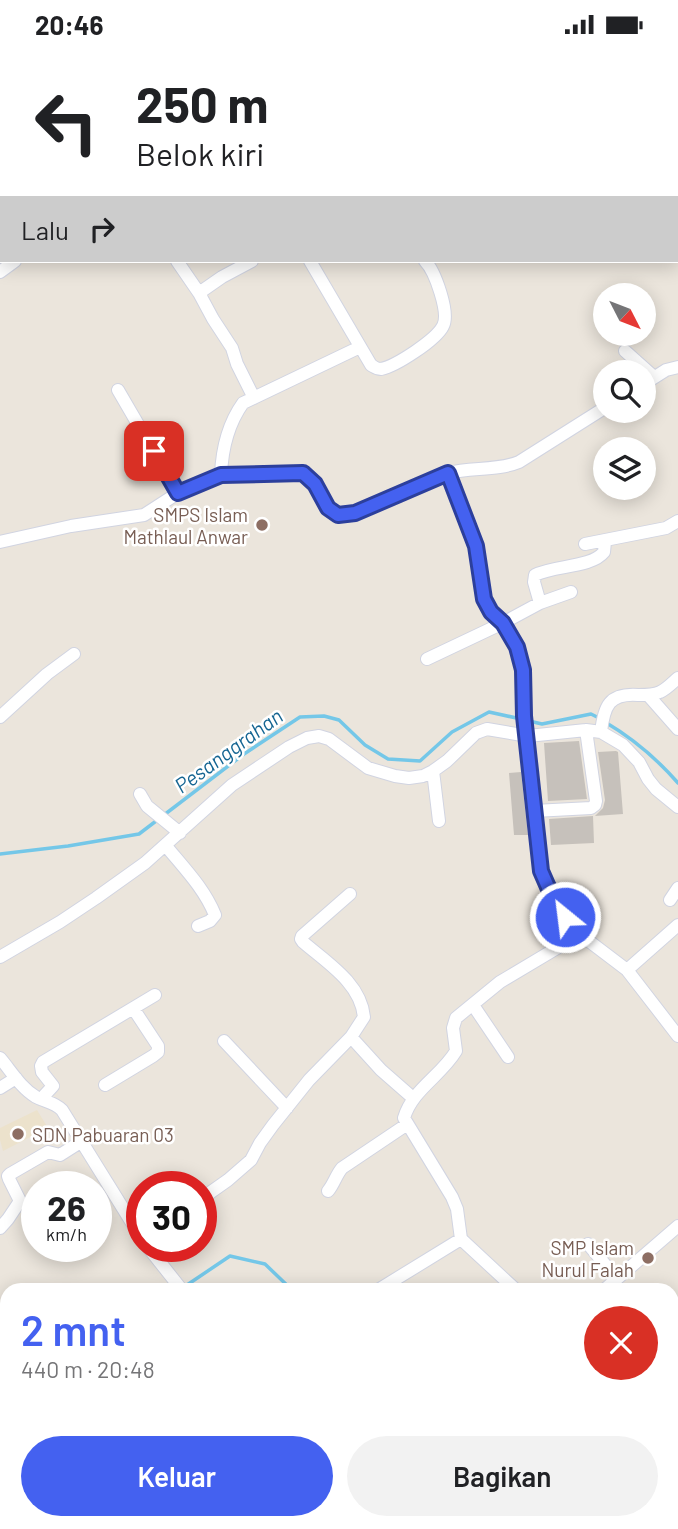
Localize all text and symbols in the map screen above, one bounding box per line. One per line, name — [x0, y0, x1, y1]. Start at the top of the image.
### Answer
text: 20:46 — [35, 9, 104, 40]
text: 250 m — [136, 74, 269, 133]
icon: left — [21, 77, 112, 168]
text: Belok kiri — [136, 134, 264, 172]
icon: right — [83, 210, 121, 248]
text: Lalu — [21, 214, 69, 245]
north arrow — [593, 283, 656, 347]
map controls — [593, 283, 656, 500]
button: search — [593, 360, 656, 423]
pin — [124, 421, 184, 481]
icon: arrive — [135, 432, 173, 470]
button: layers — [593, 437, 656, 500]
place label: SMPS Islam Mathlaul Anwar — [123, 503, 248, 548]
marker: SMPS Islam Mathlaul Anwar — [254, 517, 270, 533]
water label: Pesanggrahan — [169, 702, 287, 798]
position arrow — [528, 880, 602, 954]
place label: SDN Pabuaran 03 — [32, 1123, 174, 1146]
marker: SDN Pabuaran 03 — [10, 1126, 26, 1142]
speed limit sign: 30 — [126, 1171, 217, 1262]
text: 26 — [47, 1186, 86, 1228]
text: km/h — [46, 1223, 87, 1245]
place label: SMP Islam Nurul Falah — [541, 1236, 634, 1281]
marker: SMP Islam Nurul Falah — [640, 1250, 656, 1266]
text: 2 mnt — [21, 1304, 126, 1354]
button: close — [584, 1306, 658, 1380]
text: 440 m · 20:48 — [21, 1355, 155, 1383]
button: Keluar — [21, 1436, 333, 1516]
button: Bagikan — [347, 1436, 658, 1516]

